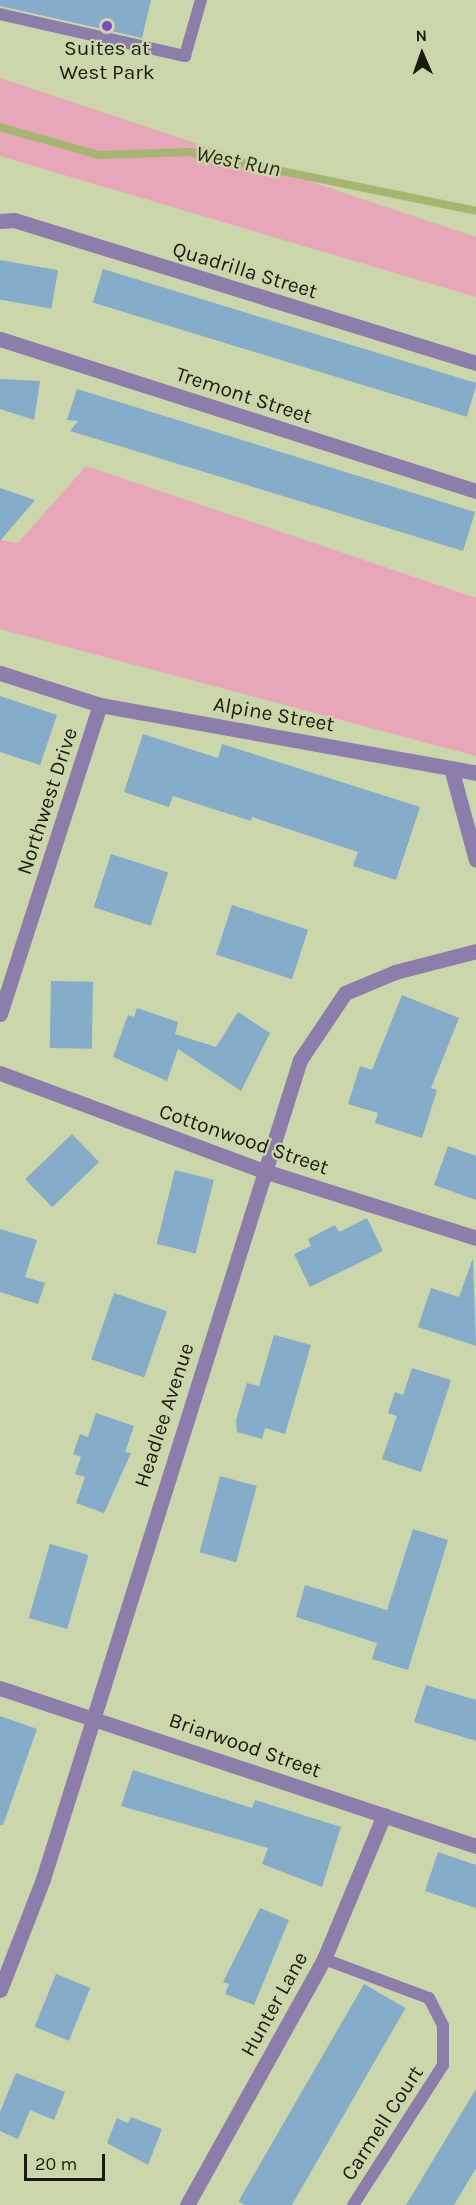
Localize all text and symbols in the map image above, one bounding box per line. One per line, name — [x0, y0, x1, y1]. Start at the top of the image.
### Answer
marker: Suites at West Park — [100, 19, 114, 33]
north arrow — [392, 24, 452, 84]
text: N — [415, 26, 427, 45]
place label: Suites at West Park — [59, 35, 155, 85]
water label: West Run — [193, 141, 283, 183]
street label: Quadrilla Street — [169, 236, 321, 304]
street label: Tremont Street — [173, 361, 315, 429]
street label: Alpine Street — [211, 691, 337, 737]
street label: Northwest Drive — [11, 724, 83, 878]
street label: Cottonwood Street — [156, 1098, 332, 1180]
street label: Headlee Avenue — [129, 1340, 199, 1490]
street label: Briarwood Street — [166, 1707, 324, 1783]
street label: Hunter Lane — [235, 1947, 313, 2061]
street label: Carmell Court — [336, 2061, 428, 2185]
scale bar — [27, 2142, 108, 2180]
text: 20 m — [35, 2153, 77, 2175]

